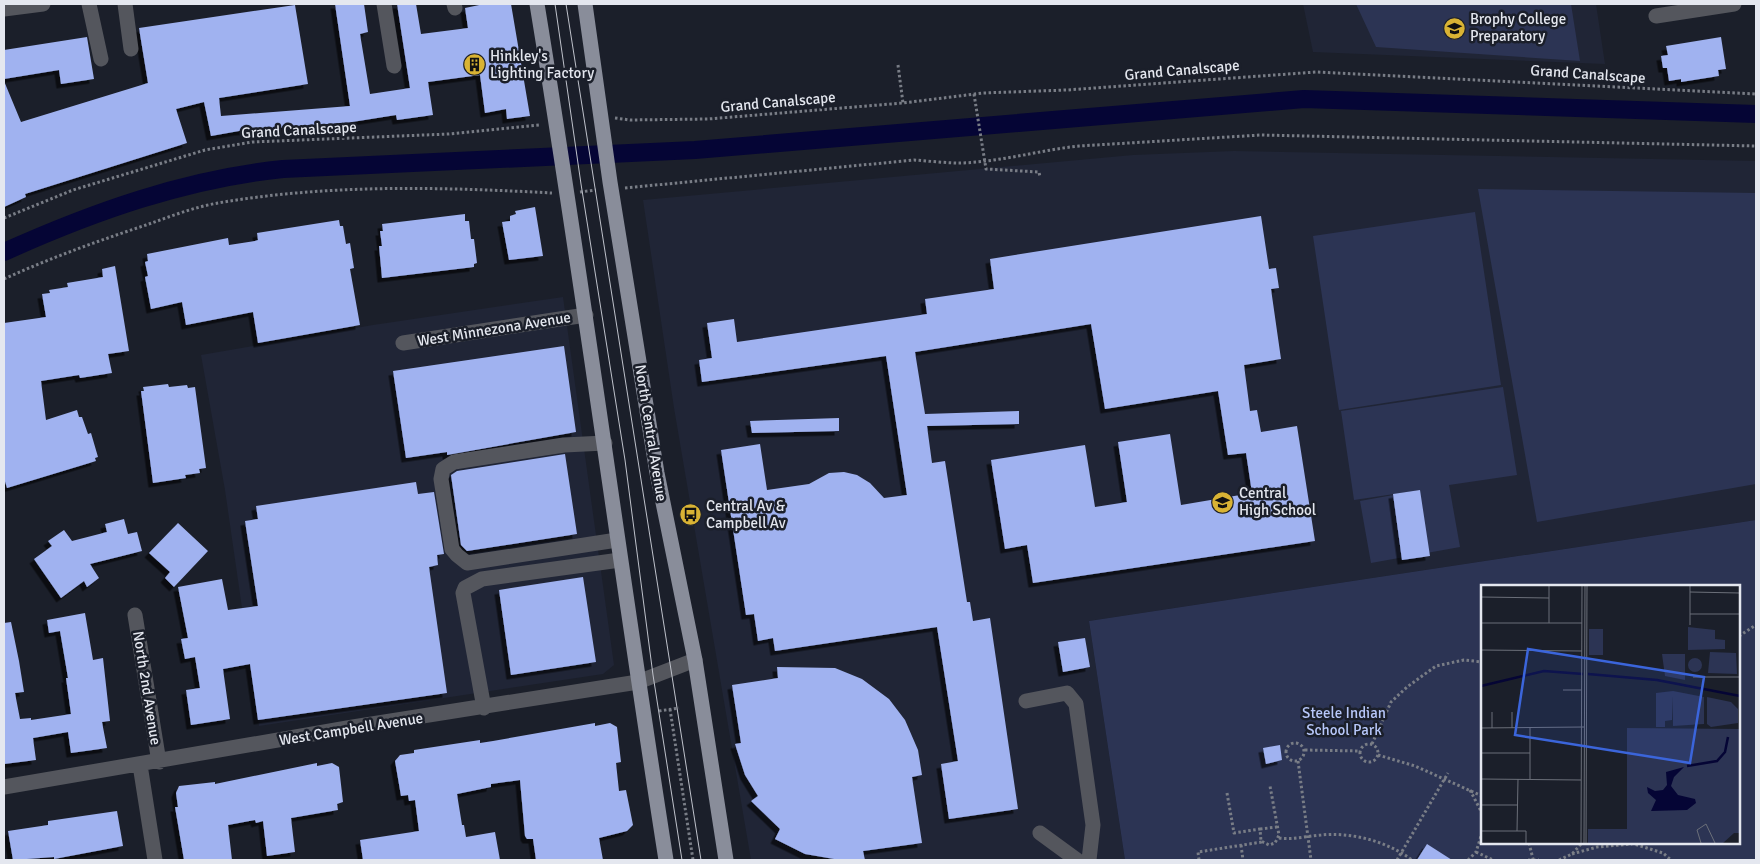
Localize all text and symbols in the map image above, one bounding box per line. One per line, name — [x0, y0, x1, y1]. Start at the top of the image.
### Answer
place label: Brophy College Preparatory — [1470, 10, 1566, 45]
school or university icon: Brophy College Preparatory — [1442, 16, 1466, 40]
place label: Hinkley's Lighting Factory — [490, 47, 594, 82]
building icon: Hinkley's Lighting Factory — [462, 53, 486, 77]
street label: Grand Canalscape — [1124, 56, 1240, 84]
street label: Grand Canalscape — [1530, 61, 1646, 87]
street label: Grand Canalscape — [720, 88, 836, 116]
street label: Grand Canalscape — [241, 118, 357, 142]
street label: West Minnezona Avenue — [416, 308, 572, 350]
street label: North Central Avenue — [631, 363, 671, 503]
place label: Central High School — [1239, 484, 1316, 519]
school or university icon: Central High School — [1211, 490, 1235, 514]
place label: Central Av & Campbell Av — [706, 497, 786, 532]
bus stop icon: Central Av & Campbell Av — [678, 503, 702, 527]
inset map — [1481, 585, 1740, 844]
street label: North 2nd Avenue — [129, 630, 165, 746]
park label: Steele Indian School Park — [1302, 704, 1386, 739]
street label: West Campbell Avenue — [278, 709, 424, 749]

